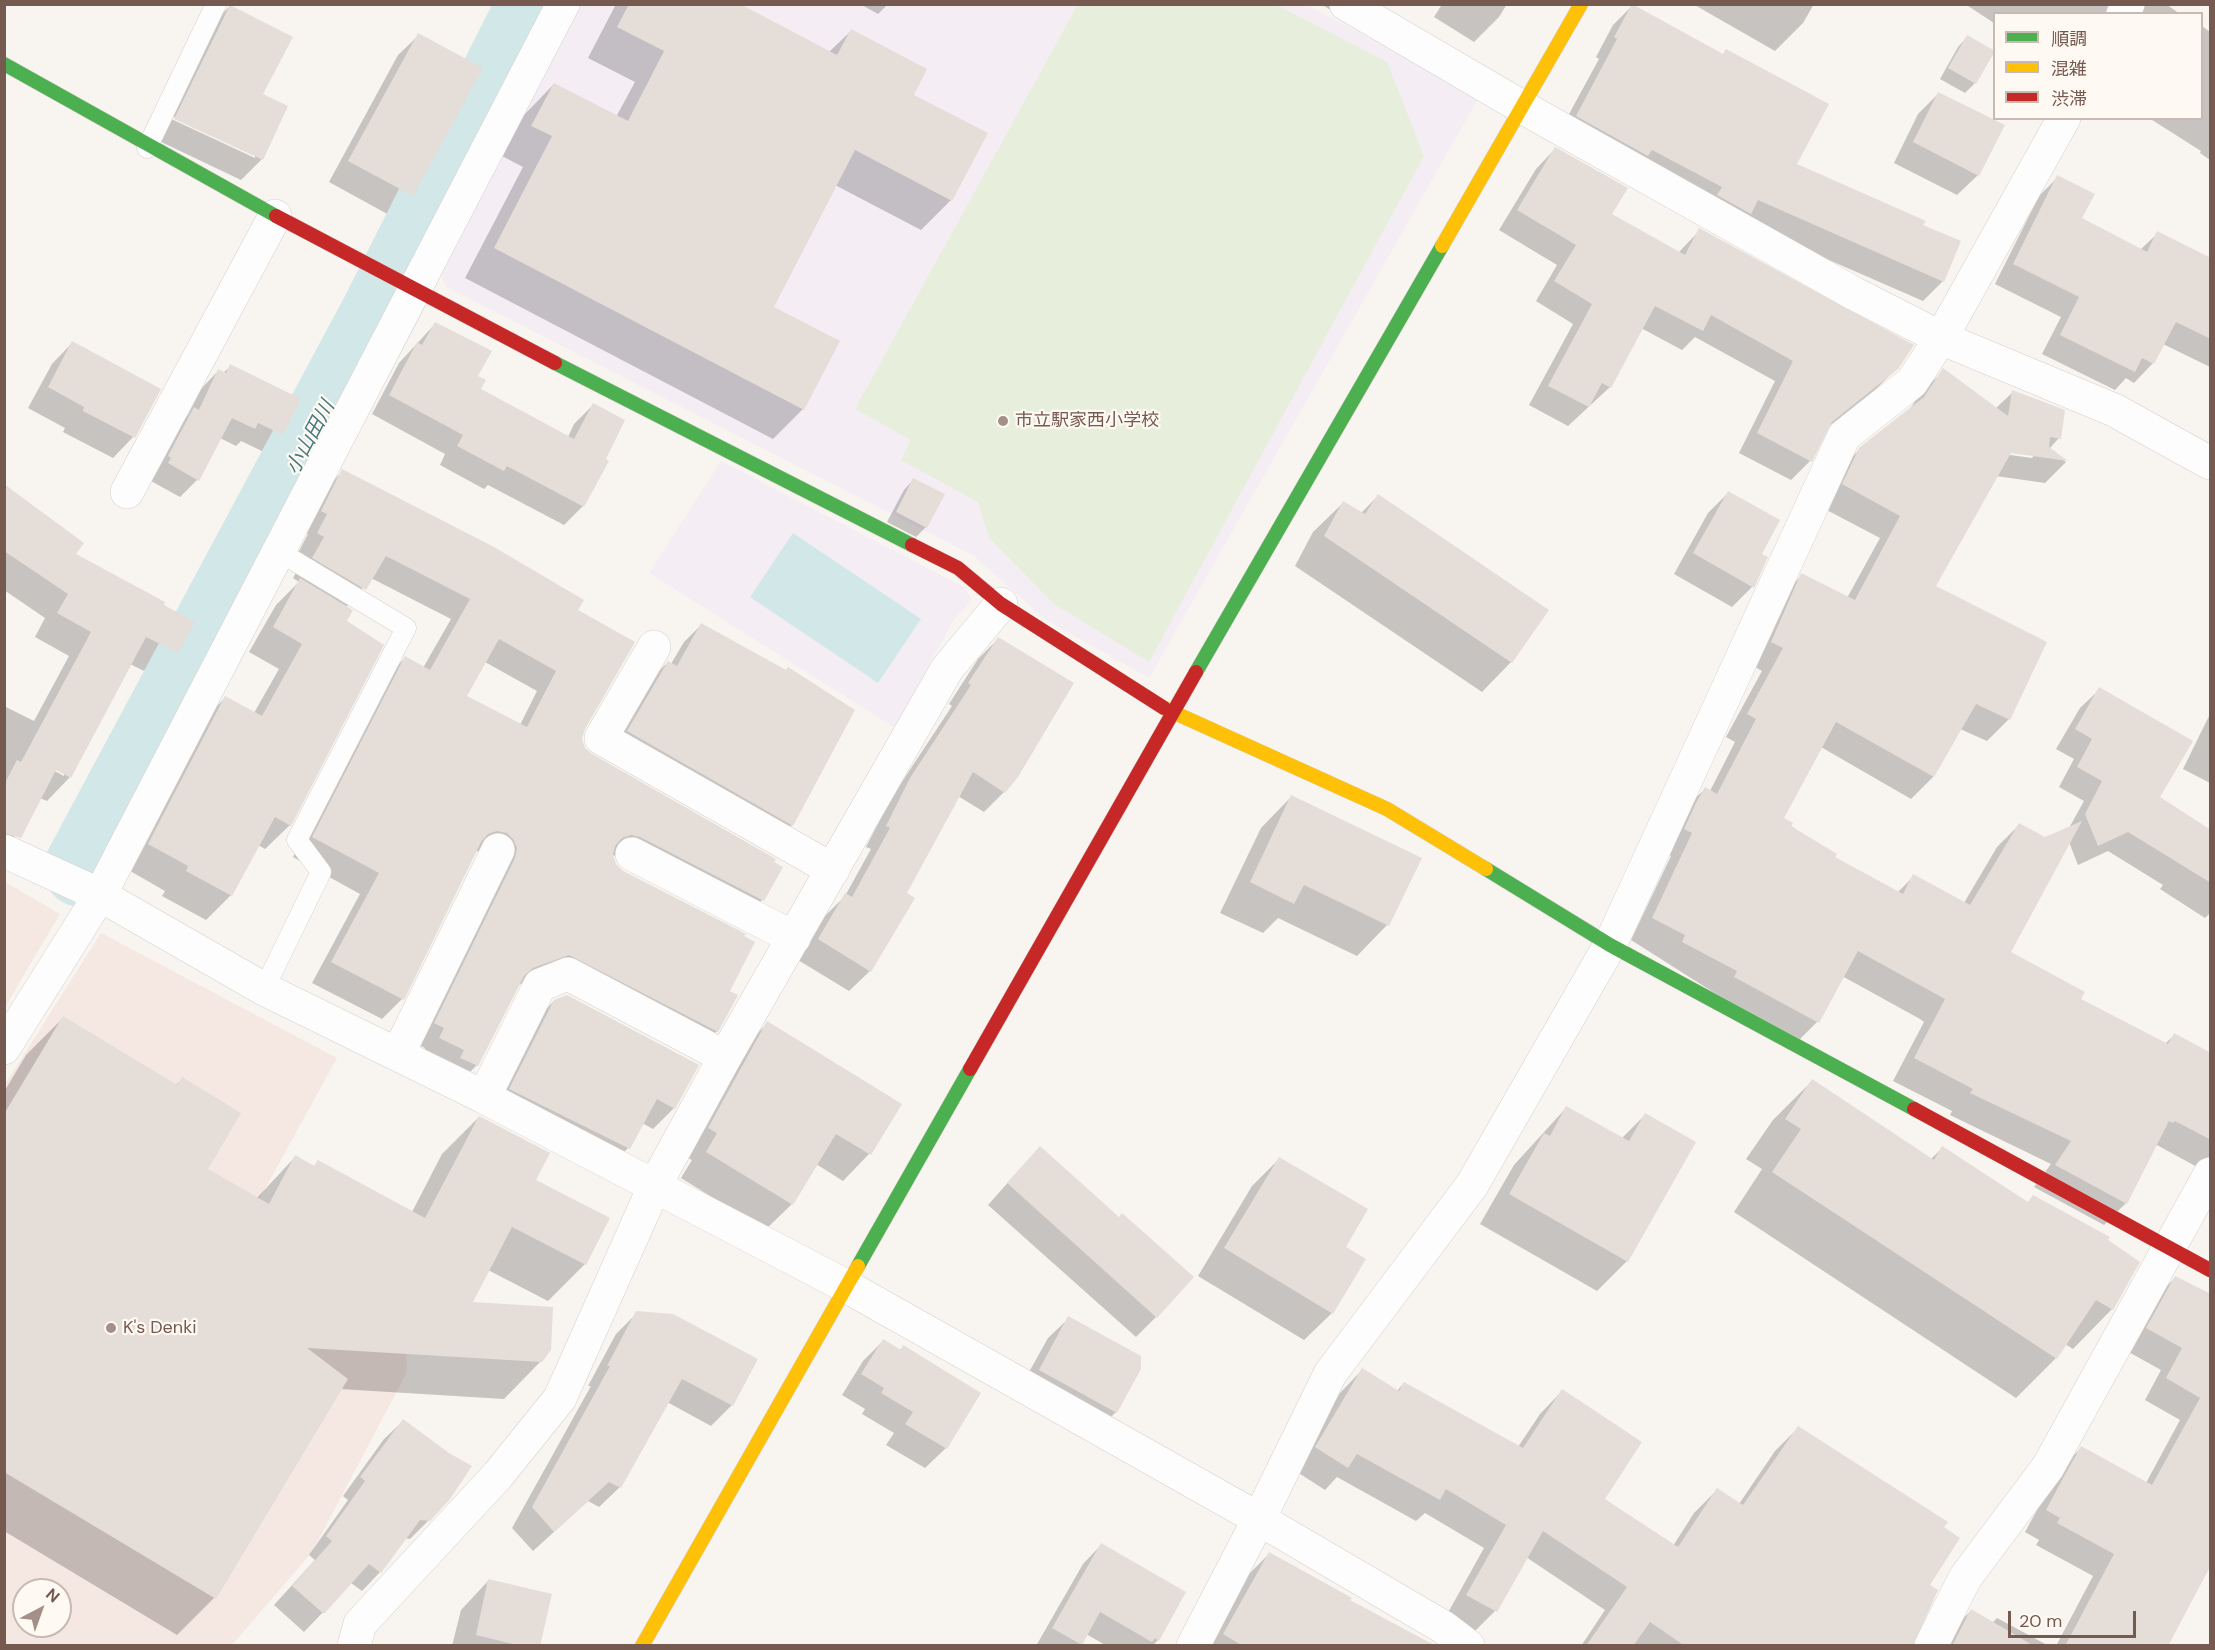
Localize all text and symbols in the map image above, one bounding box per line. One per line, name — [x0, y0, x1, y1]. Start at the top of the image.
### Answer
legend — [1993, 12, 2203, 120]
text: 順調 — [2051, 27, 2087, 51]
text: 混雑 — [2051, 57, 2087, 81]
text: 渋滞 — [2051, 87, 2087, 111]
water label: 小山田川 — [282, 397, 340, 479]
place label: 市立駅家西小学校 — [1015, 410, 1159, 432]
marker: 市立駅家西小学校 — [996, 414, 1010, 428]
place label: K's Denki — [123, 1317, 197, 1339]
marker: K's Denki — [104, 1321, 118, 1335]
north arrow — [12, 1578, 72, 1638]
text: N — [42, 1584, 64, 1607]
scale bar — [2011, 1599, 2138, 1637]
text: 20 m — [2019, 1609, 2062, 1633]

